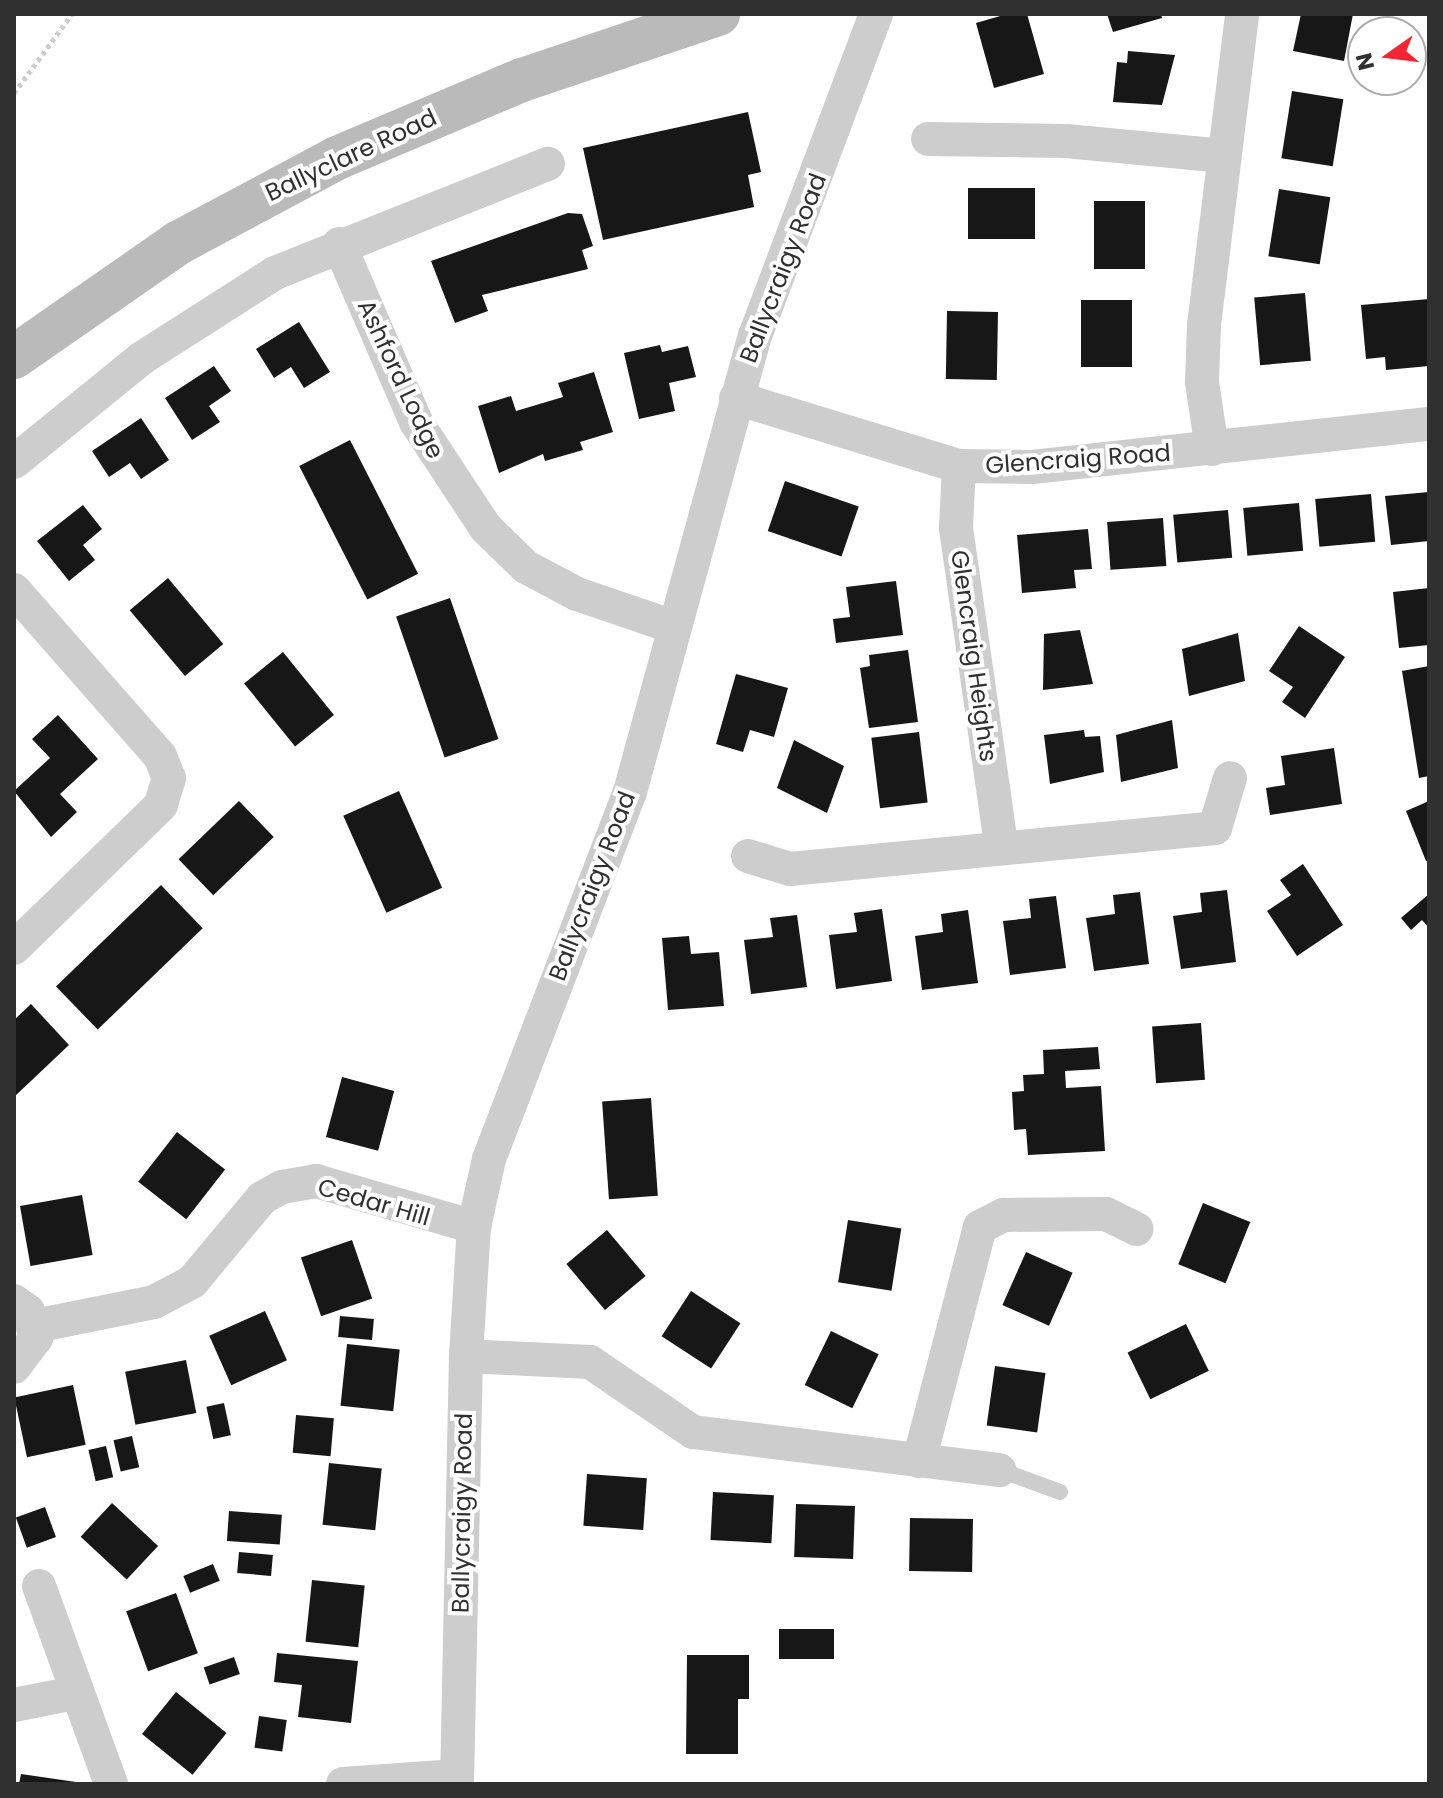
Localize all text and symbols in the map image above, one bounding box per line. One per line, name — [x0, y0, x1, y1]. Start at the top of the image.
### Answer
north arrow — [1347, 16, 1427, 96]
text: N — [1348, 50, 1382, 73]
street label: Ballyclare Road — [261, 103, 441, 207]
street label: Ballycraigy Road — [734, 169, 832, 367]
street label: Ashford Lodge — [352, 295, 450, 463]
street label: Glencraig Road — [984, 438, 1172, 480]
street label: Glencraig Heights — [945, 548, 1003, 764]
street label: Ballycraigy Road — [543, 787, 641, 985]
street label: Cedar Hill — [315, 1172, 433, 1232]
street label: Ballycraigy Road — [446, 1413, 478, 1613]

